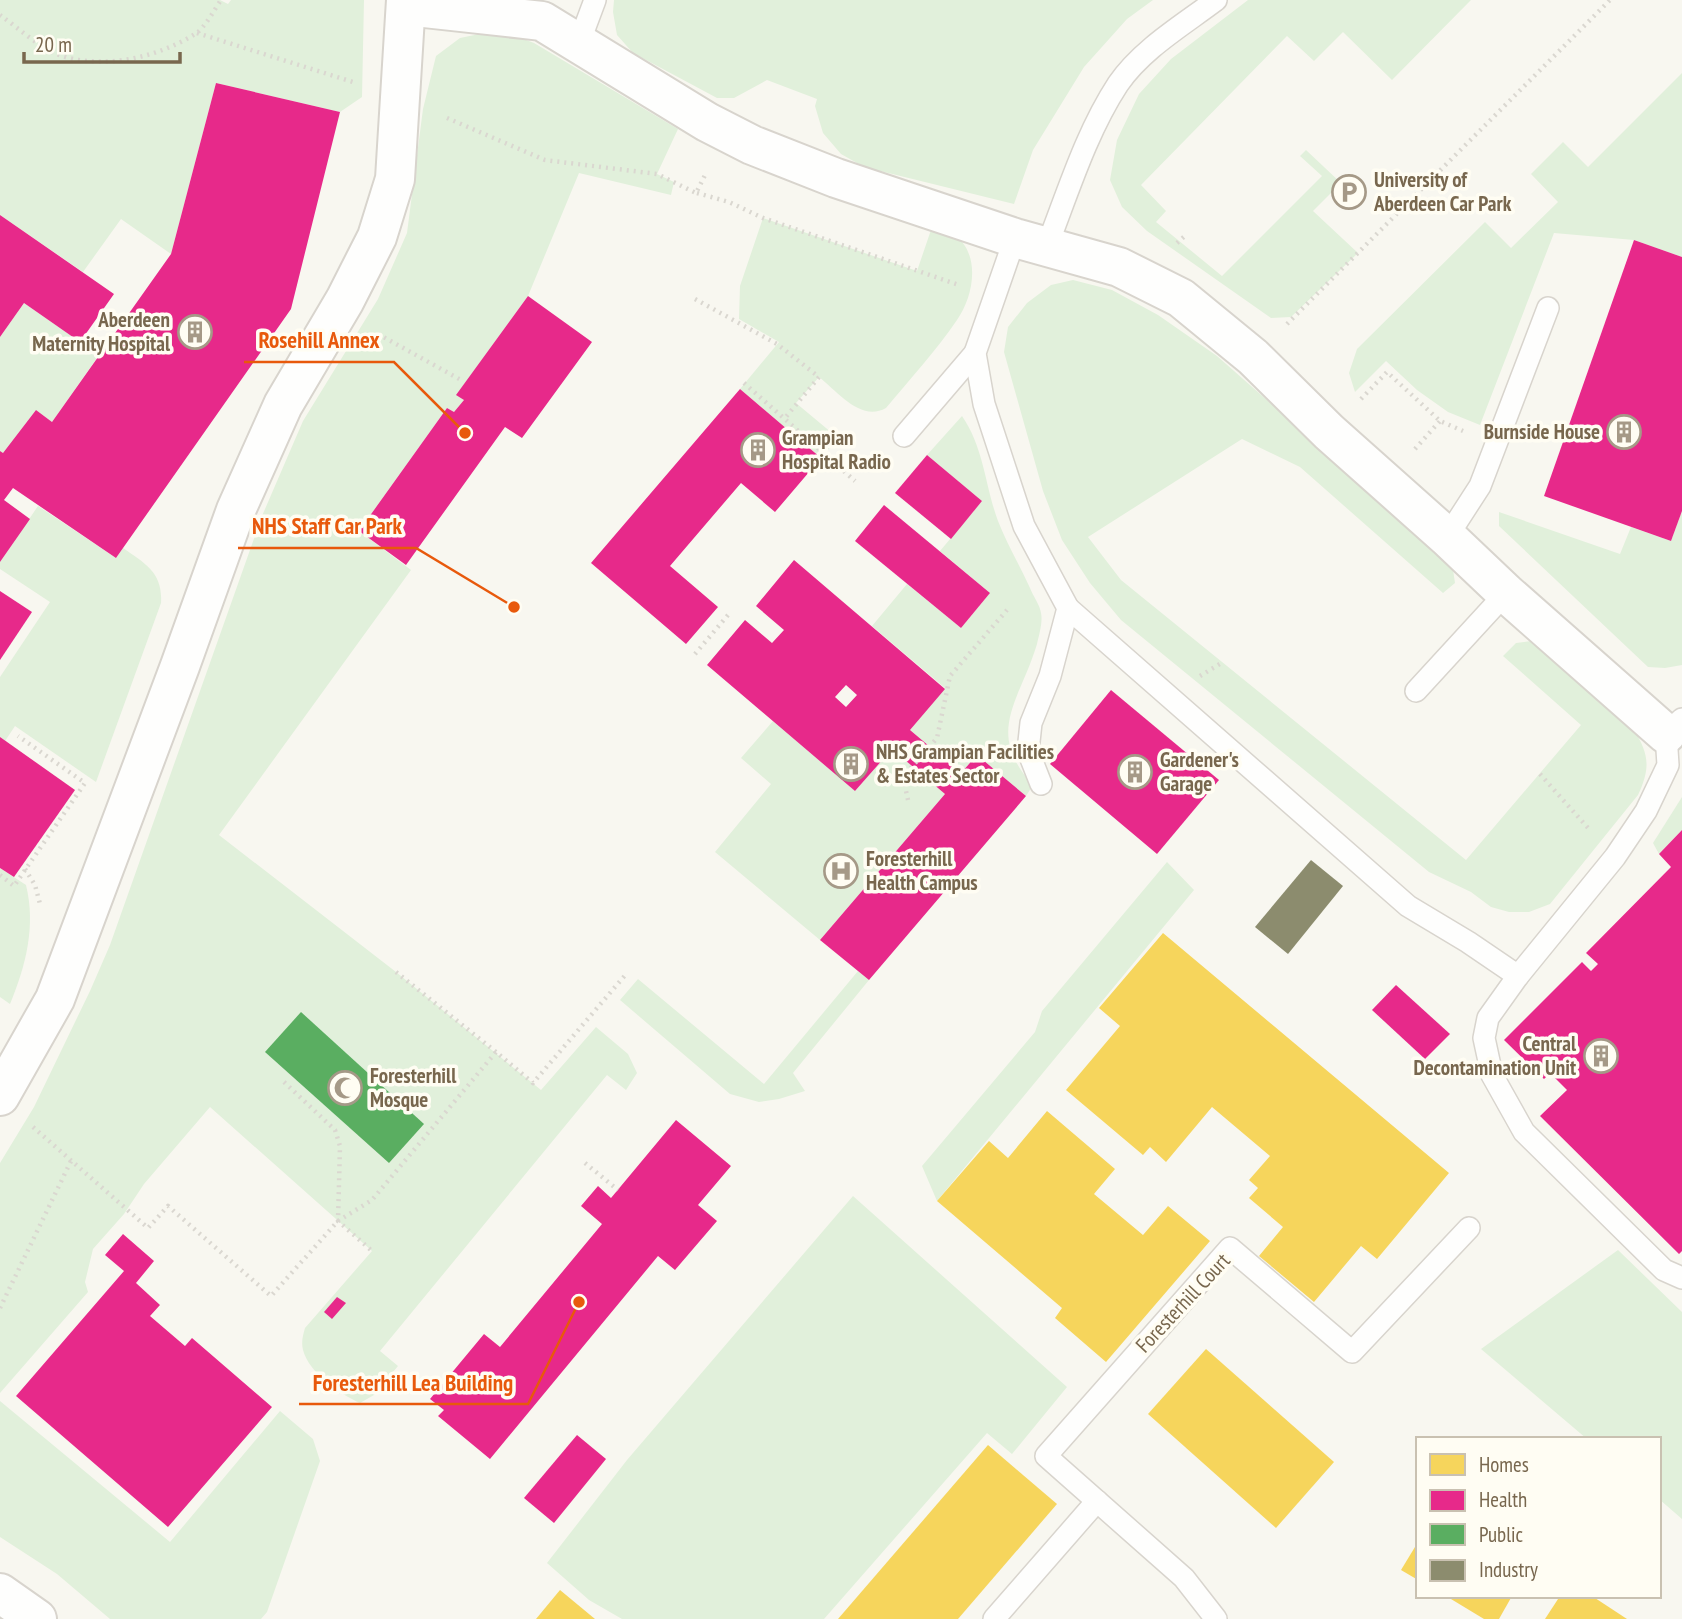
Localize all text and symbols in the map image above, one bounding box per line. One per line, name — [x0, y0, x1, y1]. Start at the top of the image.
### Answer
scale bar — [24, 21, 180, 65]
text: 20 m — [35, 31, 72, 58]
place label: University of Aberdeen Car Park — [1373, 166, 1512, 217]
parking icon: University of Aberdeen Car Park — [1330, 173, 1368, 211]
place label: Aberdeen Maternity Hospital — [32, 306, 171, 357]
building icon: Aberdeen Maternity Hospital — [176, 313, 214, 351]
callout: Rosehill Annex — [244, 318, 394, 362]
text: Rosehill Annex — [258, 325, 380, 354]
building icon: Burnside House — [1605, 413, 1643, 451]
place label: Burnside House — [1484, 418, 1600, 445]
place label: Grampian Hospital Radio — [782, 424, 891, 475]
building icon: Grampian Hospital Radio — [739, 431, 777, 469]
callout: NHS Staff Car Park — [238, 504, 416, 548]
text: NHS Staff Car Park — [252, 511, 402, 540]
place label: NHS Grampian Facilities & Estates Sector — [876, 738, 1054, 789]
building icon: NHS Grampian Facilities & Estates Sector — [832, 745, 870, 783]
place label: Gardener's Garage — [1160, 746, 1239, 797]
building icon: Gardener's Garage — [1116, 753, 1154, 791]
place label: Foresterhill Health Campus — [866, 845, 978, 896]
hospital icon: Foresterhill Health Campus — [822, 852, 860, 890]
place label: Central Decontamination Unit — [1413, 1030, 1577, 1081]
building icon: Central Decontamination Unit — [1582, 1037, 1620, 1075]
place label: Foresterhill Mosque — [370, 1062, 457, 1113]
mosque icon: Foresterhill Mosque — [326, 1069, 364, 1107]
street label: Foresterhill Court — [1130, 1247, 1236, 1358]
callout: Foresterhill Lea Building — [299, 1360, 528, 1404]
text: Foresterhill Lea Building — [313, 1368, 513, 1397]
legend — [1416, 1437, 1661, 1598]
text: Homes — [1479, 1451, 1529, 1478]
text: Health — [1479, 1486, 1527, 1513]
text: Public — [1479, 1521, 1524, 1548]
text: Industry — [1479, 1556, 1538, 1583]

